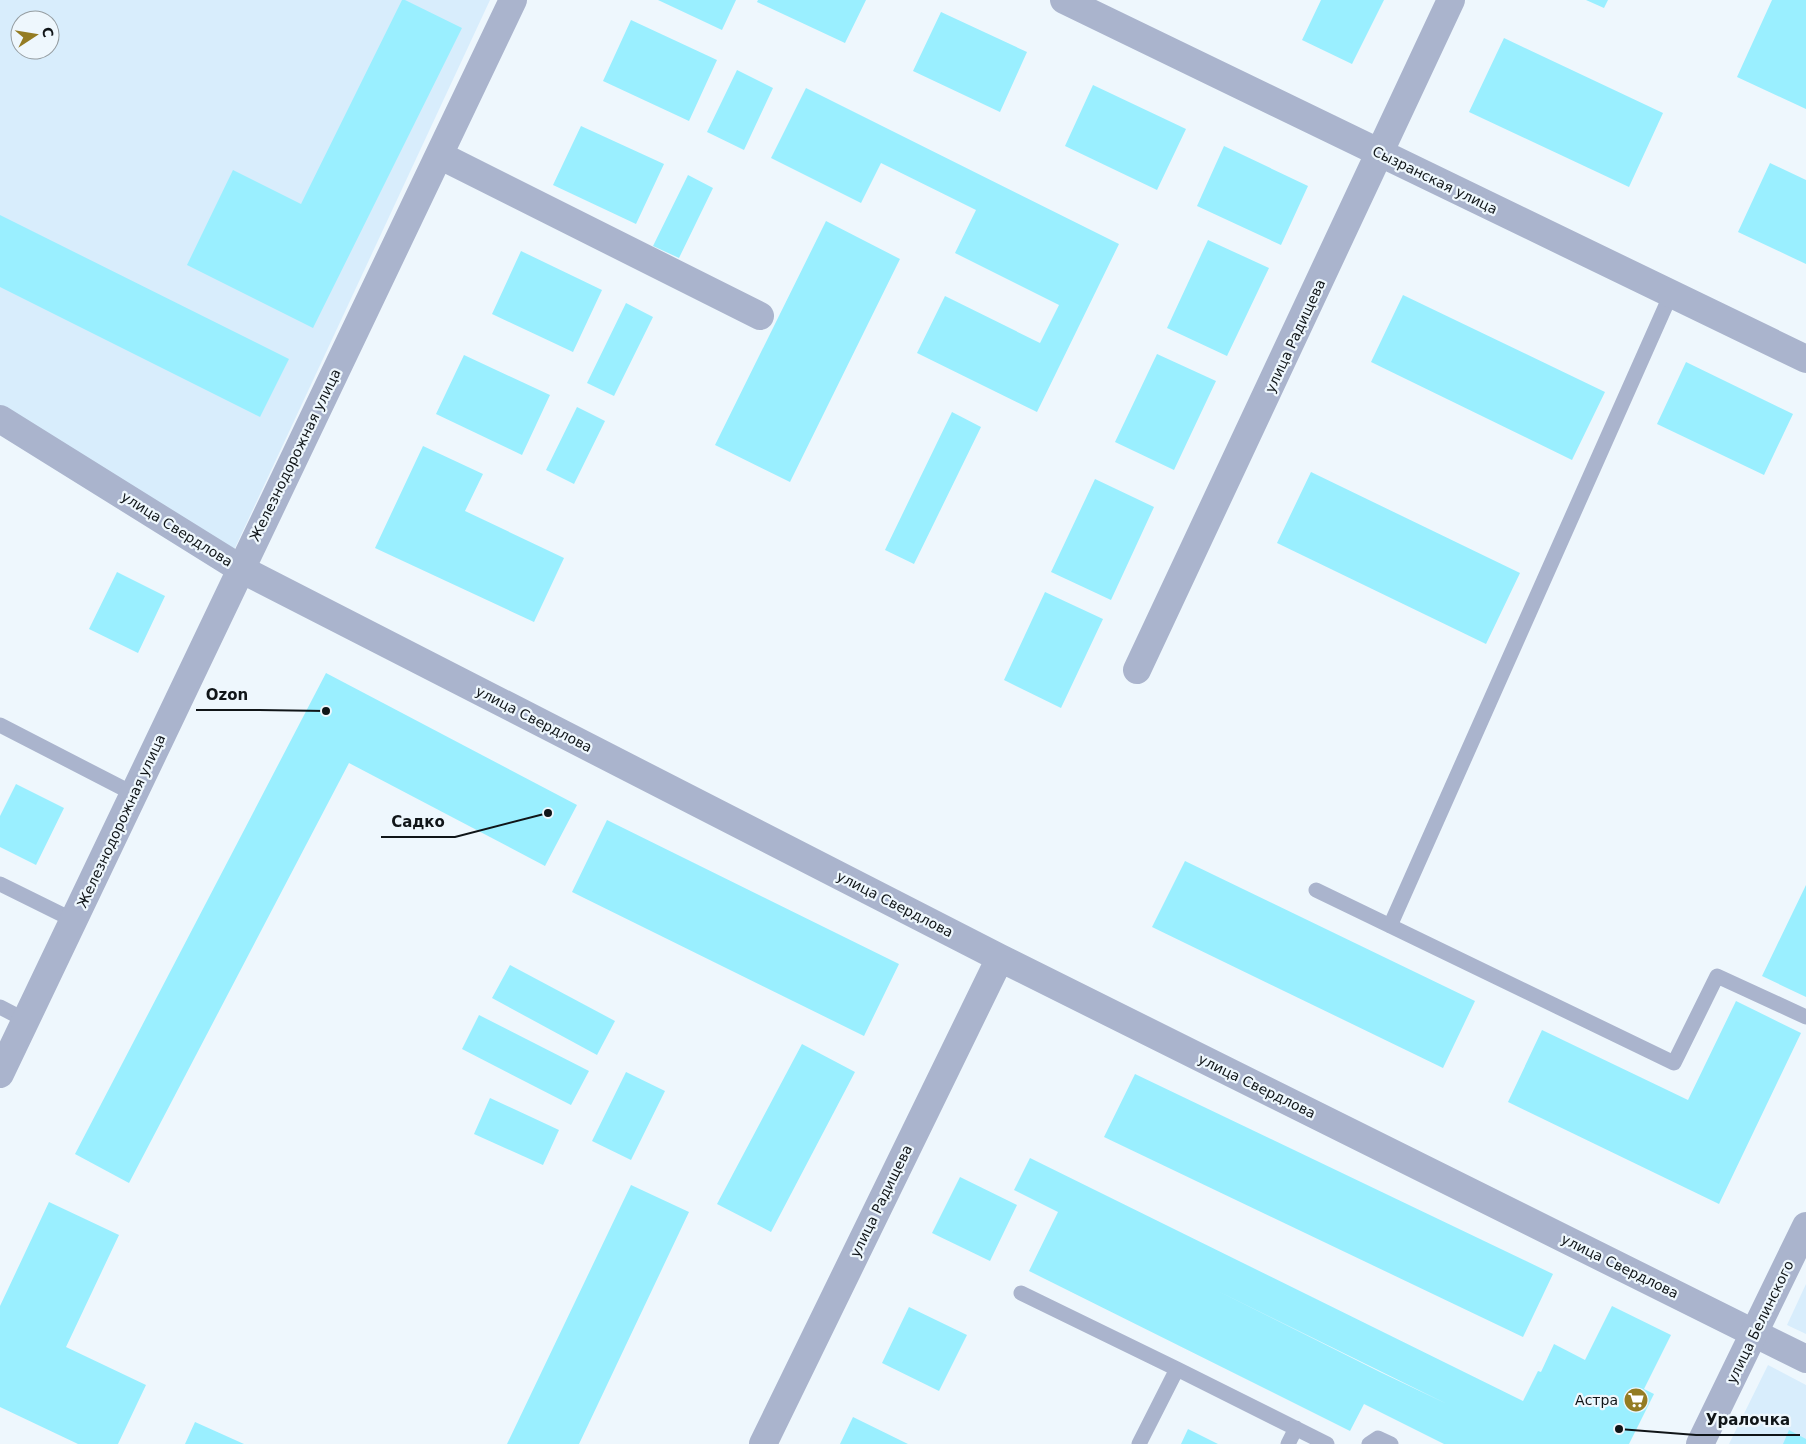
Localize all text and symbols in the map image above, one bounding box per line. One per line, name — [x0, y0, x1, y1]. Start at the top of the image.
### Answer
north arrow — [10, 10, 60, 60]
text: С — [39, 26, 57, 39]
street label: Сызранская улица — [1370, 143, 1500, 217]
street label: улица Радищева — [1262, 277, 1328, 395]
street label: Железнодорожная улица — [246, 366, 344, 544]
street label: улица Свердлова — [118, 488, 236, 570]
callout: Ozon — [196, 680, 259, 710]
street label: улица Свердлова — [473, 683, 595, 755]
text: Ozon — [206, 686, 248, 704]
street label: Железнодорожная улица — [74, 732, 168, 910]
callout: Садко — [381, 807, 455, 837]
text: Садко — [391, 813, 445, 831]
street label: улица Свердлова — [834, 868, 956, 940]
street label: улица Свердлова — [1196, 1051, 1318, 1121]
street label: улица Радищева — [847, 1142, 915, 1260]
street label: улица Свердлова — [1559, 1231, 1681, 1301]
street label: улица Белинского — [1723, 1258, 1797, 1386]
supermarket icon: Астра — [1623, 1387, 1649, 1413]
place label: Астра — [1575, 1392, 1618, 1408]
callout: Уралочка — [1696, 1405, 1800, 1435]
text: Уралочка — [1706, 1411, 1790, 1429]

